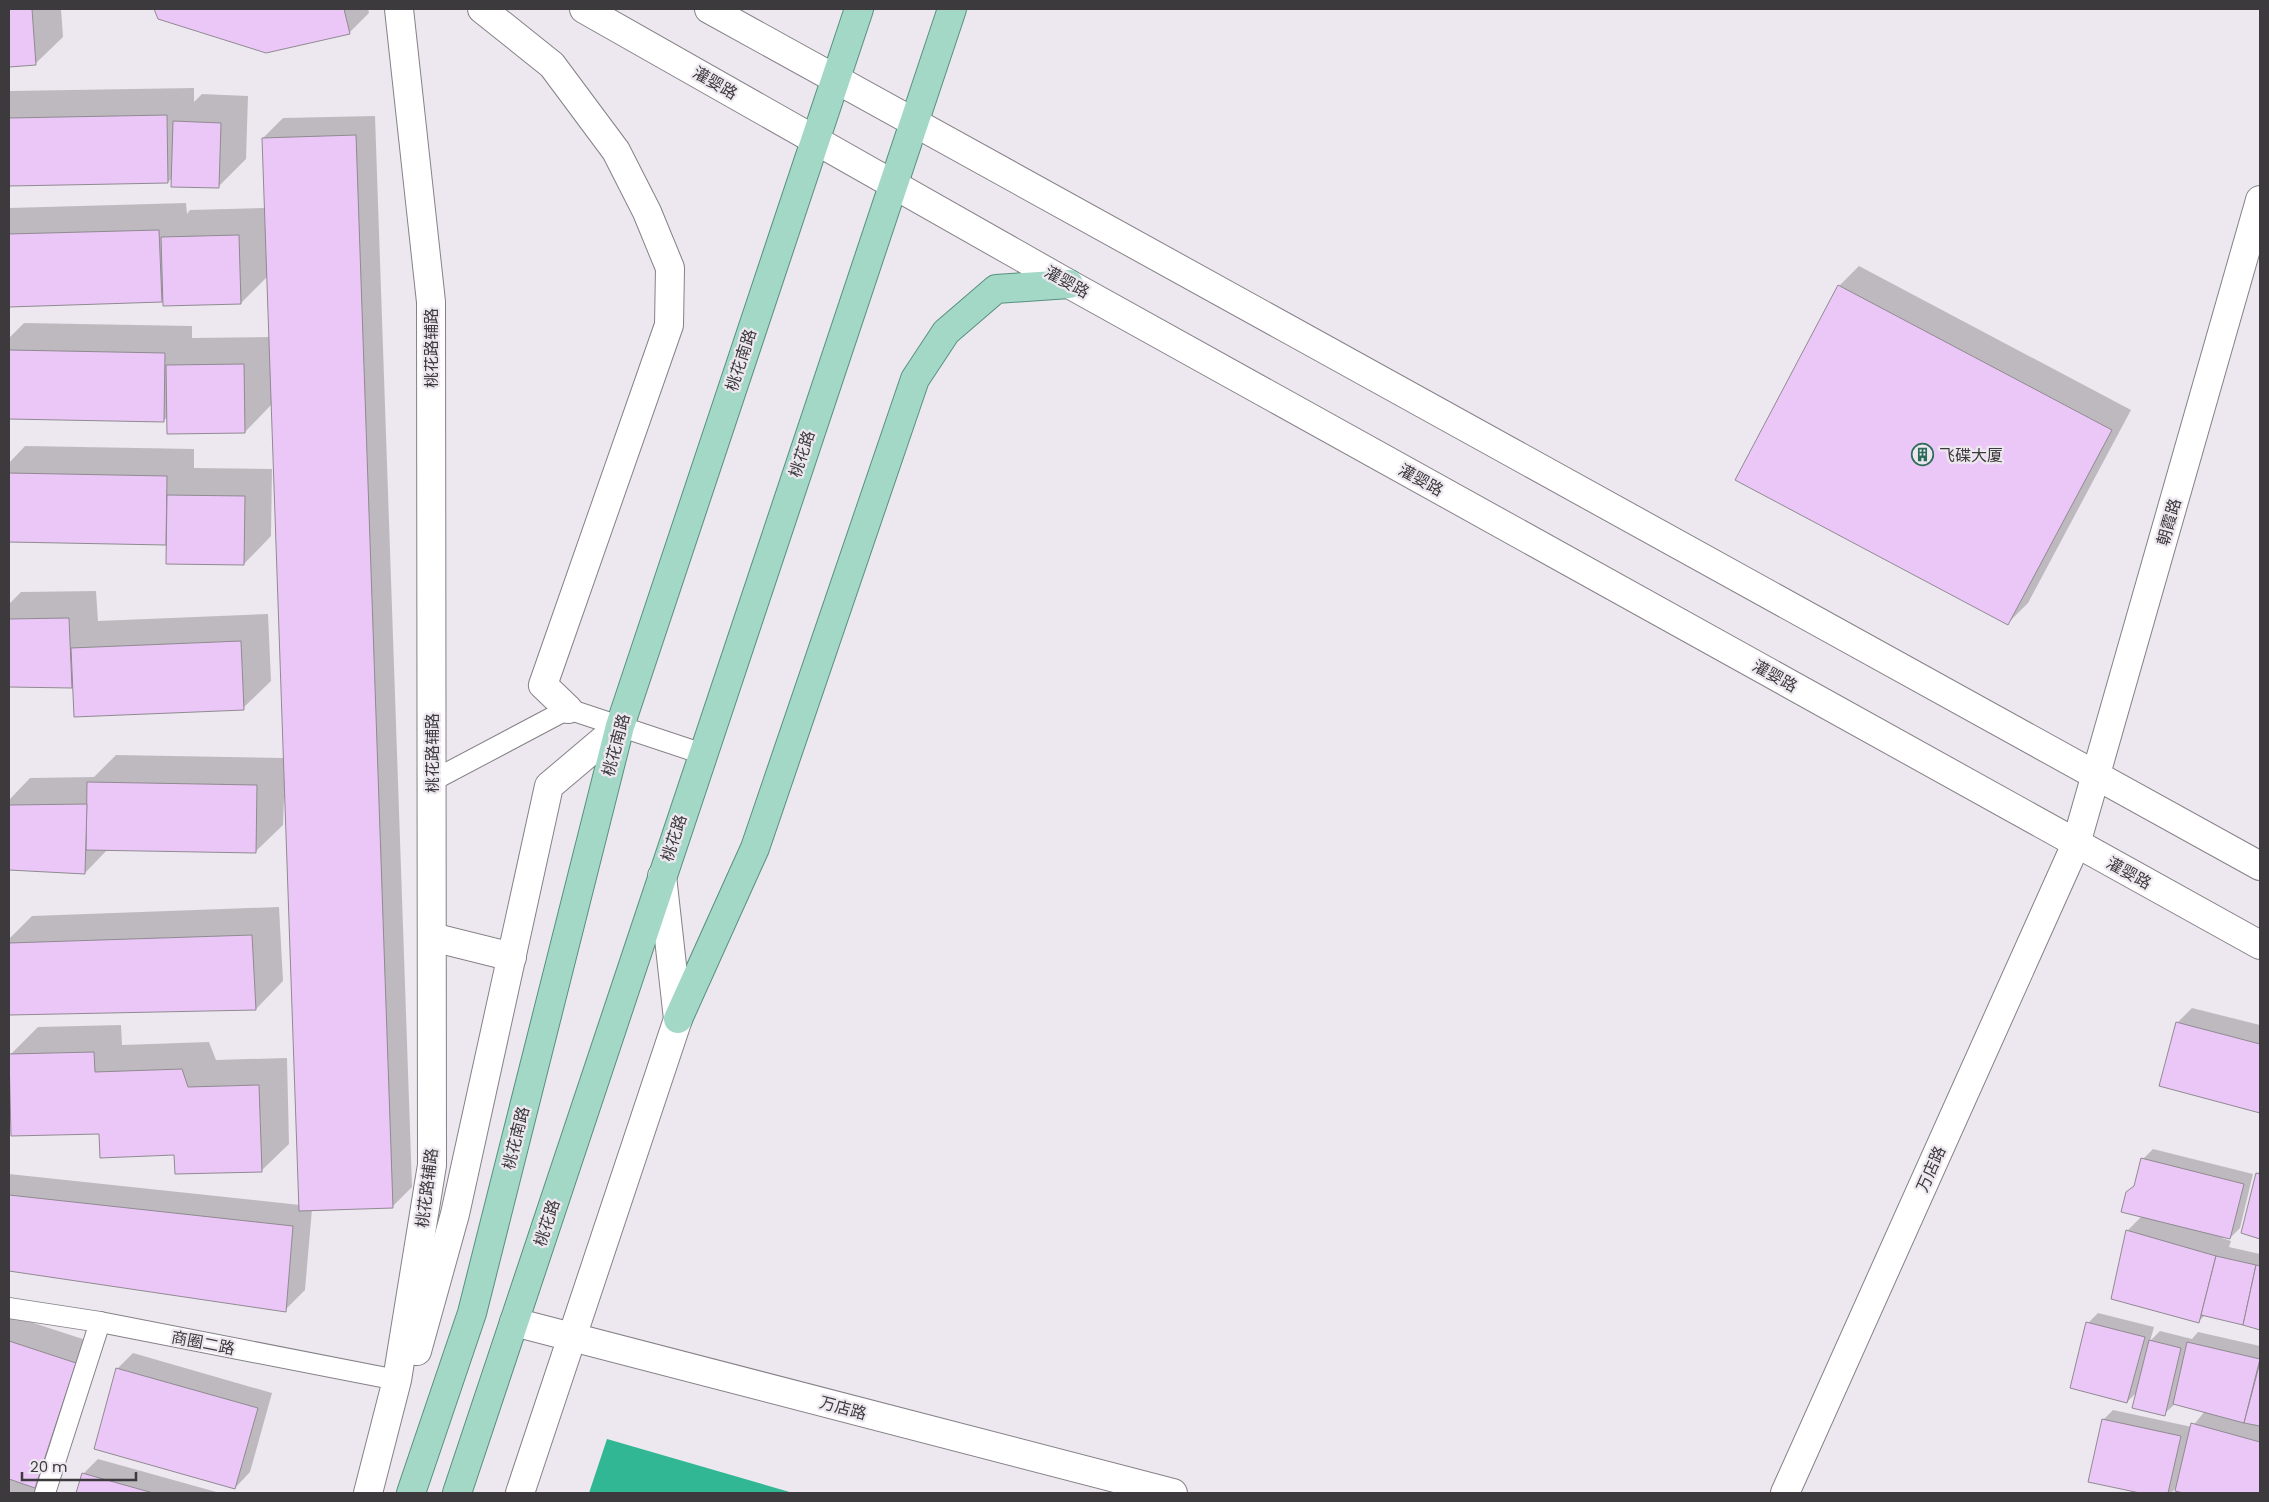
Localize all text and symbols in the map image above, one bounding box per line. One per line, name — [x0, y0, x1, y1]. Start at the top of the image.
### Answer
street label: 灌婴路 — [688, 61, 742, 105]
street label: 灌婴路 — [1040, 260, 1094, 304]
street label: 桃花路辅路 — [420, 308, 443, 388]
street label: 桃花南路 — [720, 326, 762, 394]
street label: 桃花路 — [784, 428, 820, 480]
building icon: 飞碟大厦 — [1911, 443, 1935, 467]
place label: 飞碟大厦 — [1939, 444, 2003, 467]
street label: 灌婴路 — [1394, 458, 1448, 502]
street label: 朝霞路 — [2151, 496, 2187, 548]
street label: 灌婴路 — [1748, 654, 1802, 698]
street label: 桃花南路 — [597, 711, 635, 779]
street label: 桃花路辅路 — [421, 713, 444, 793]
street label: 桃花路 — [656, 812, 692, 864]
street label: 灌婴路 — [2102, 851, 2156, 895]
street label: 桃花南路 — [497, 1104, 535, 1172]
street label: 万店路 — [1911, 1142, 1951, 1196]
street label: 桃花路辅路 — [411, 1147, 443, 1229]
street label: 桃花路 — [529, 1197, 565, 1249]
street label: 商圈二路 — [169, 1326, 237, 1360]
street label: 万店路 — [817, 1391, 869, 1425]
scale bar — [22, 1450, 136, 1482]
text: 20 m — [30, 1456, 68, 1477]

